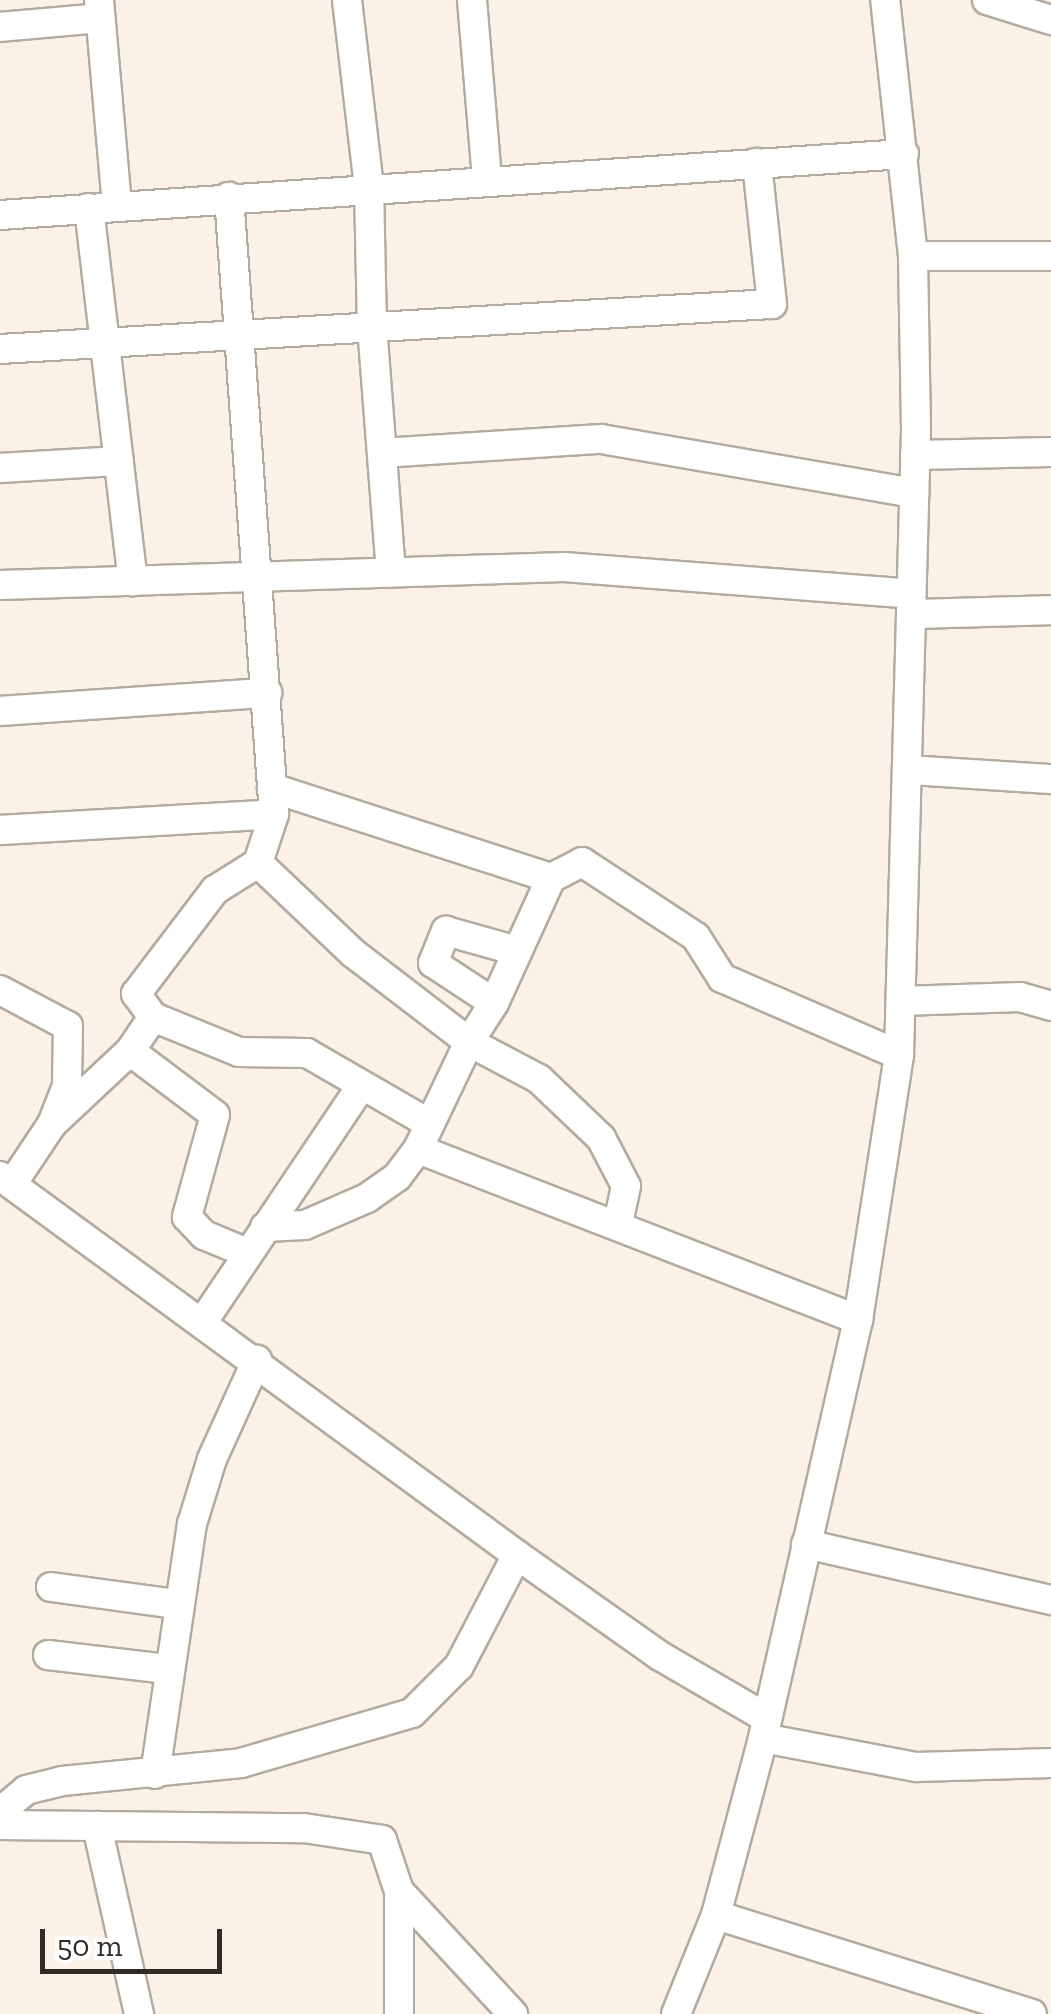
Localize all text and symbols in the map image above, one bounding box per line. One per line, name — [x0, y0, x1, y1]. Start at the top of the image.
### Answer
scale bar — [45, 1909, 228, 1971]
text: 50 m — [57, 1928, 122, 1964]

